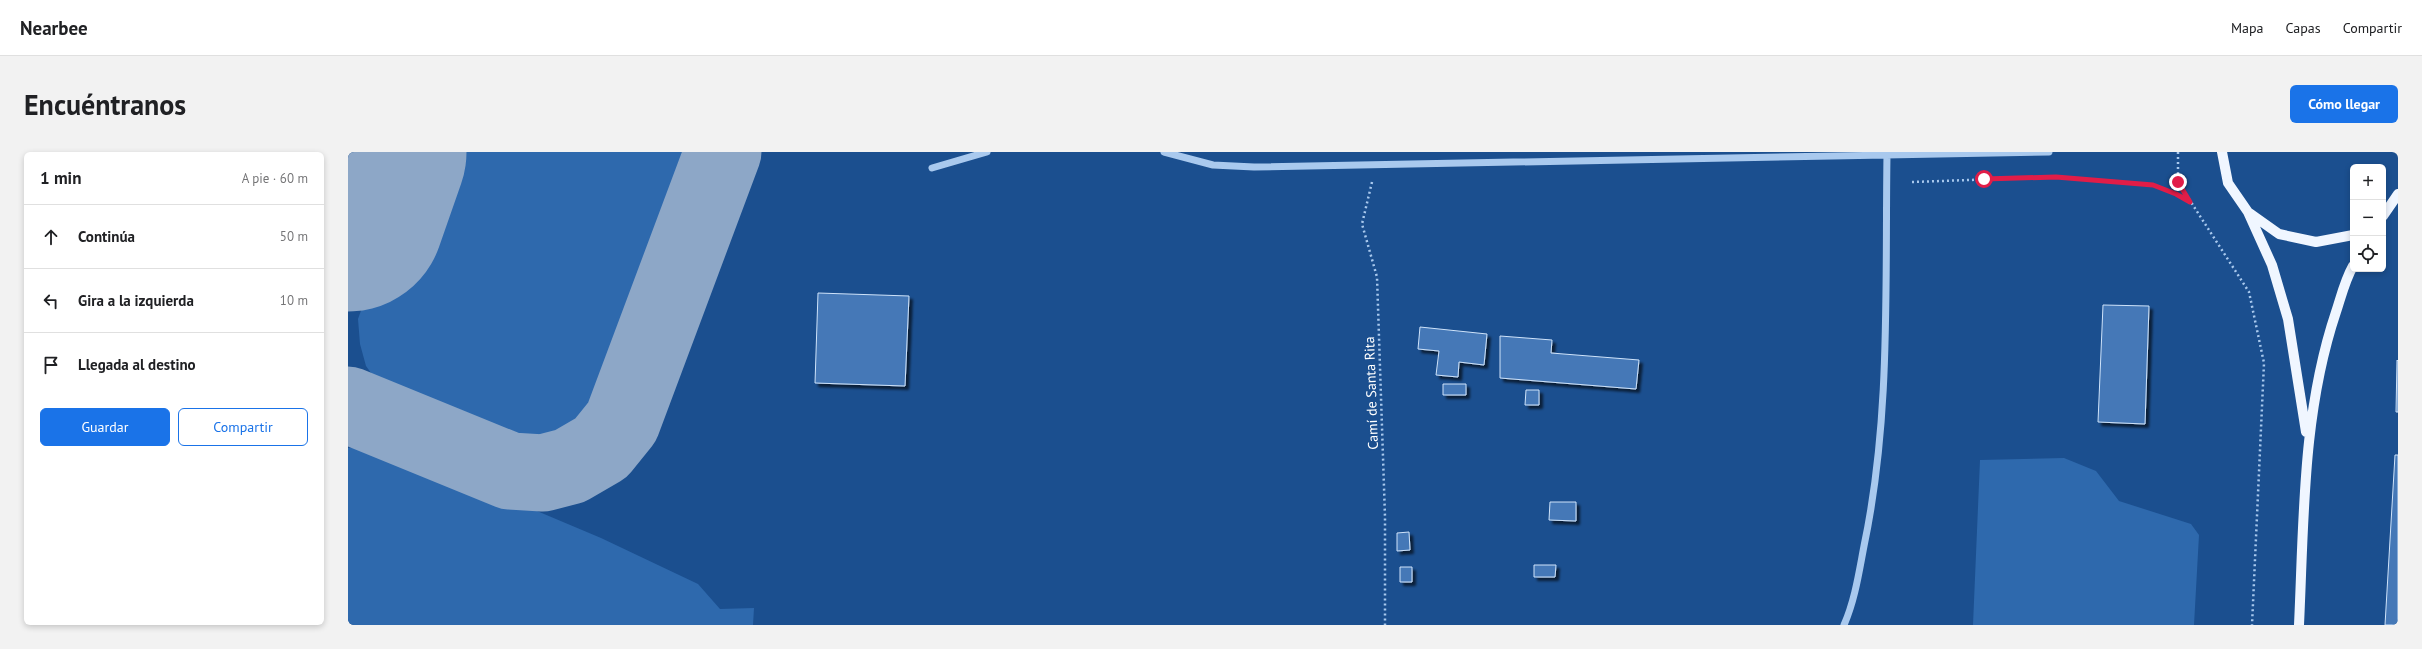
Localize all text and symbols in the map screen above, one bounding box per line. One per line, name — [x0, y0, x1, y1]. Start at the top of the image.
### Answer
text: Nearbee — [20, 16, 88, 40]
text: Mapa — [2231, 19, 2264, 37]
text: Capas — [2286, 19, 2321, 37]
text: Compartir — [2343, 19, 2402, 37]
button: Cómo llegar — [2290, 85, 2398, 123]
text: Encuéntranos — [24, 86, 186, 123]
map controls — [2350, 164, 2386, 272]
button: + — [2350, 164, 2386, 200]
text: 1 min — [40, 167, 81, 189]
text: A pie · 60 m — [242, 170, 308, 187]
route start — [1975, 170, 1993, 188]
route end — [2169, 173, 2187, 191]
button: − — [2350, 200, 2386, 236]
icon: ahead — [40, 226, 62, 248]
text: Continúa — [78, 227, 135, 246]
text: 50 m — [280, 228, 308, 245]
button: locate — [2350, 236, 2386, 272]
icon: left — [40, 290, 62, 312]
text: Gira a la izquierda — [78, 291, 194, 310]
text: 10 m — [280, 292, 308, 309]
street label: Camí de Santa Rita — [1360, 336, 1382, 450]
icon: arrive — [40, 354, 62, 376]
text: Llegada al destino — [78, 355, 196, 374]
button: Guardar — [40, 408, 170, 446]
button: Compartir — [178, 408, 308, 446]

